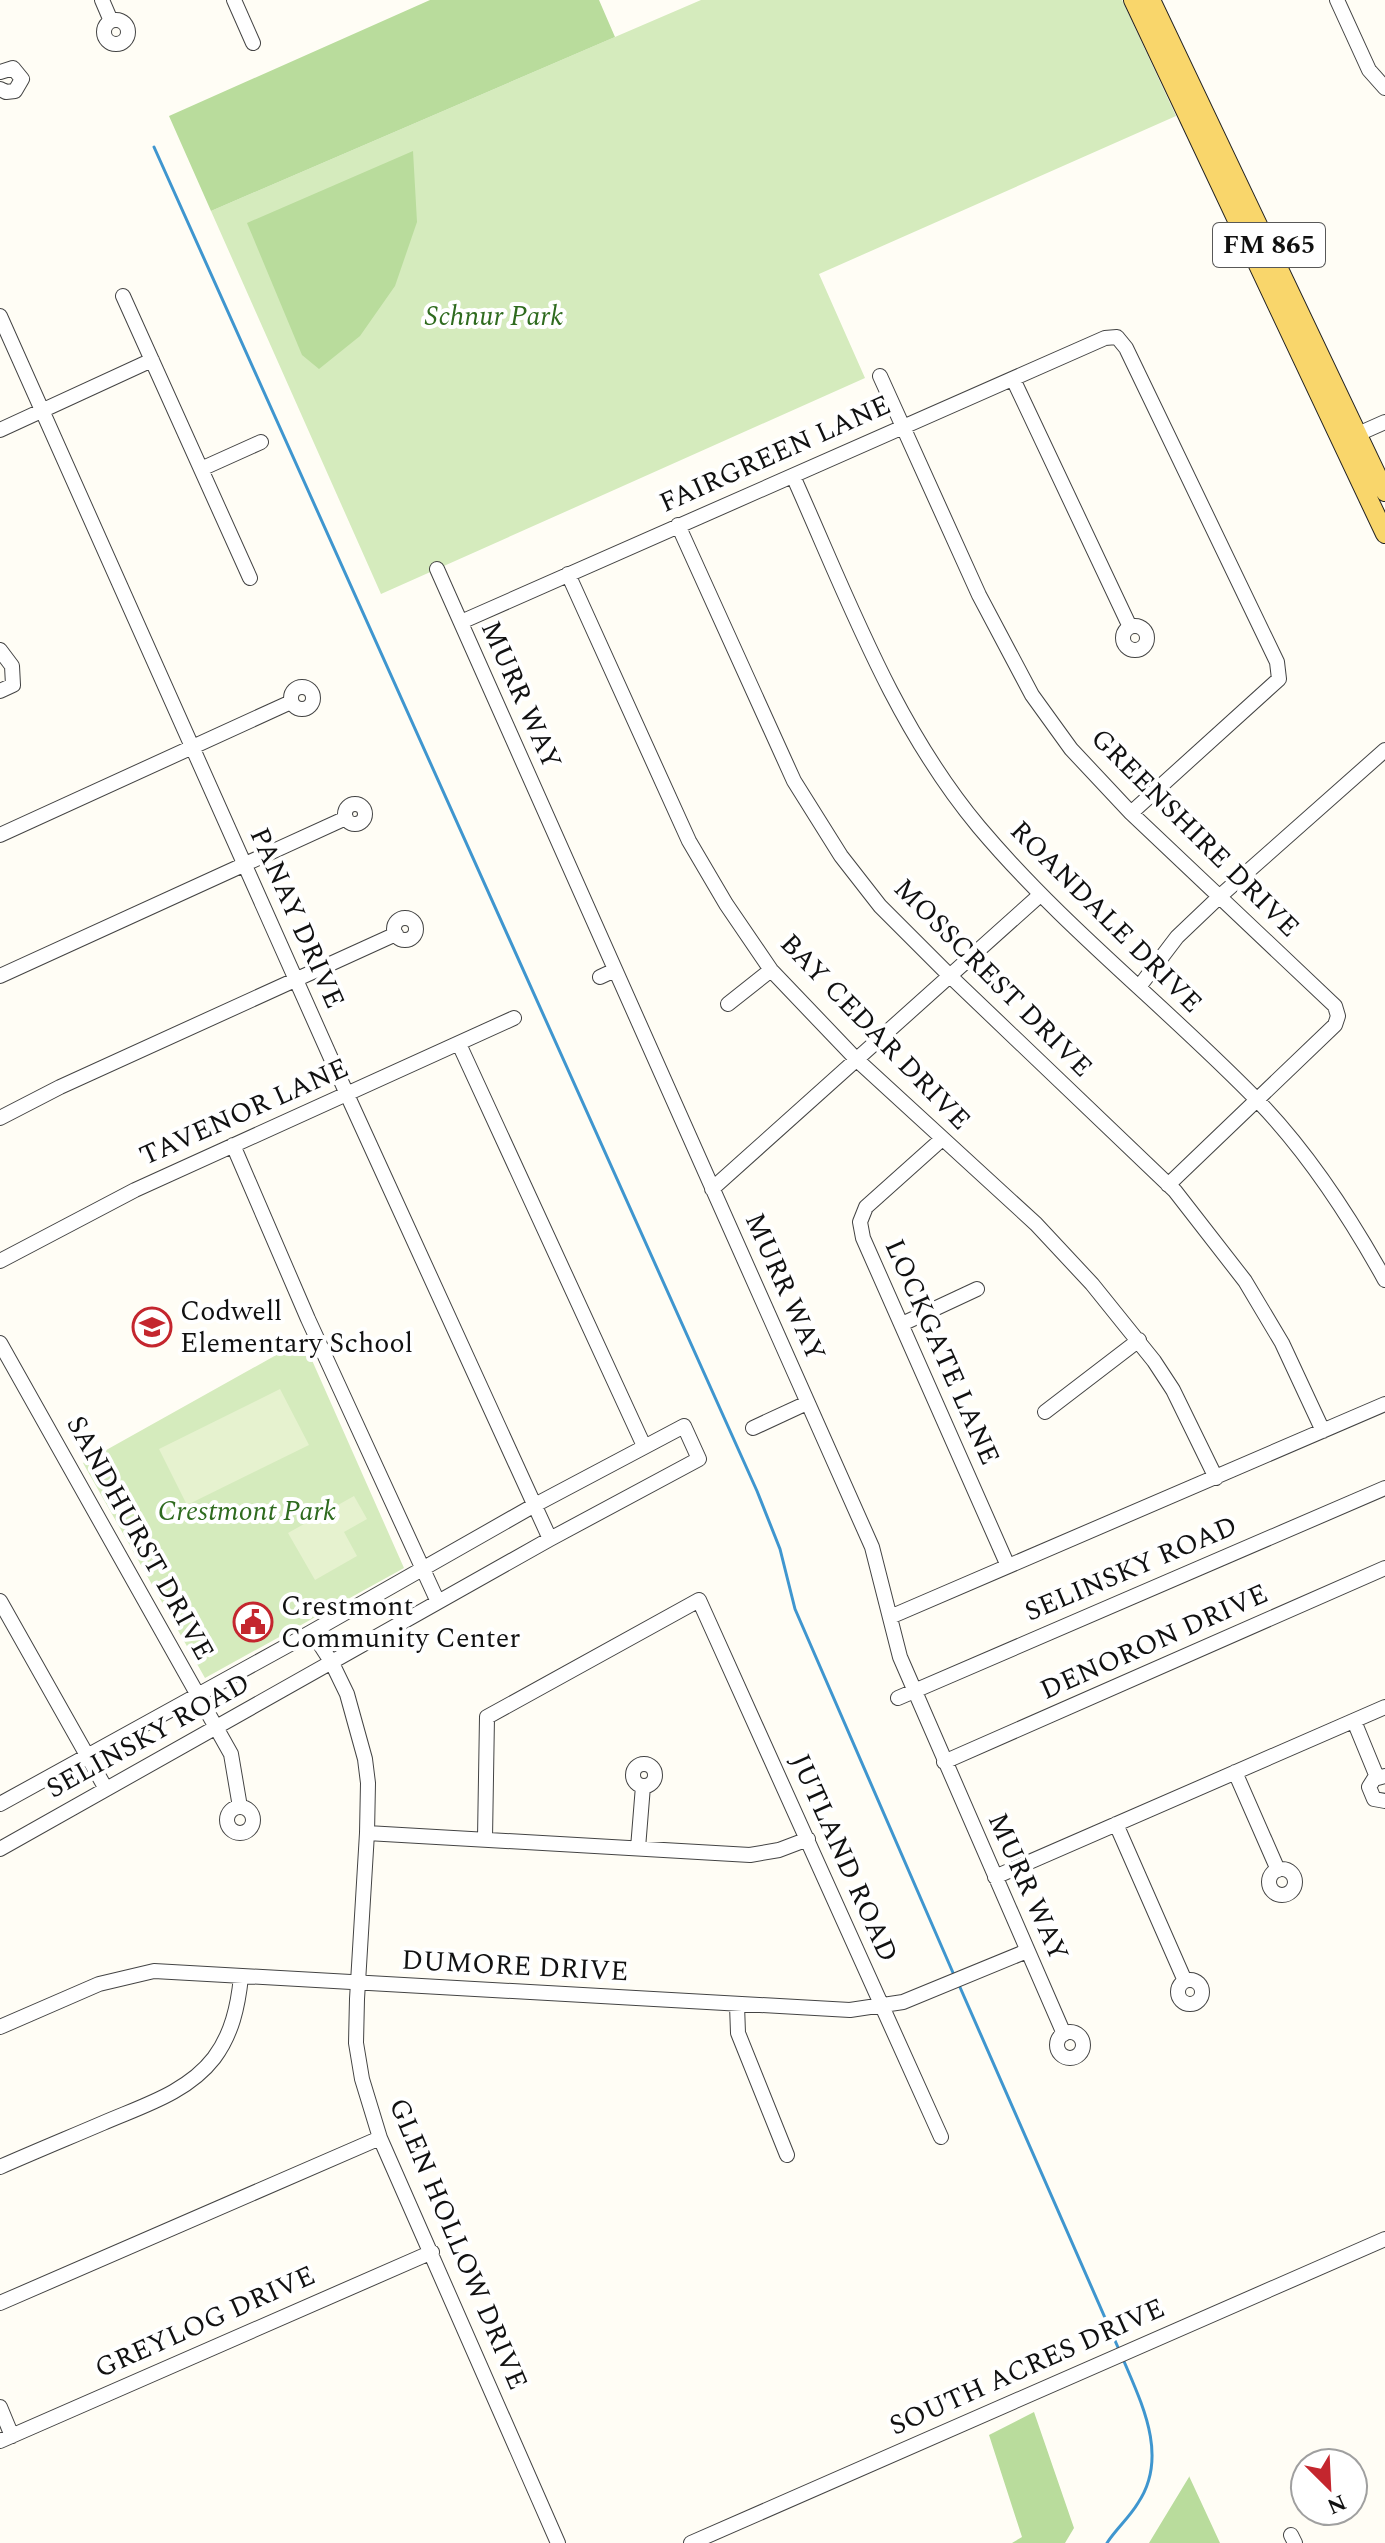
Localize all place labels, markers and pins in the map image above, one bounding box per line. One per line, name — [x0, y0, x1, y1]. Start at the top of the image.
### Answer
place label: Codwell Elementary School — [180, 1290, 413, 1365]
school or university icon: Codwell Elementary School — [131, 1306, 173, 1348]
place label: Crestmont Community Center — [281, 1585, 520, 1660]
public building icon: Crestmont Community Center — [232, 1601, 274, 1643]

